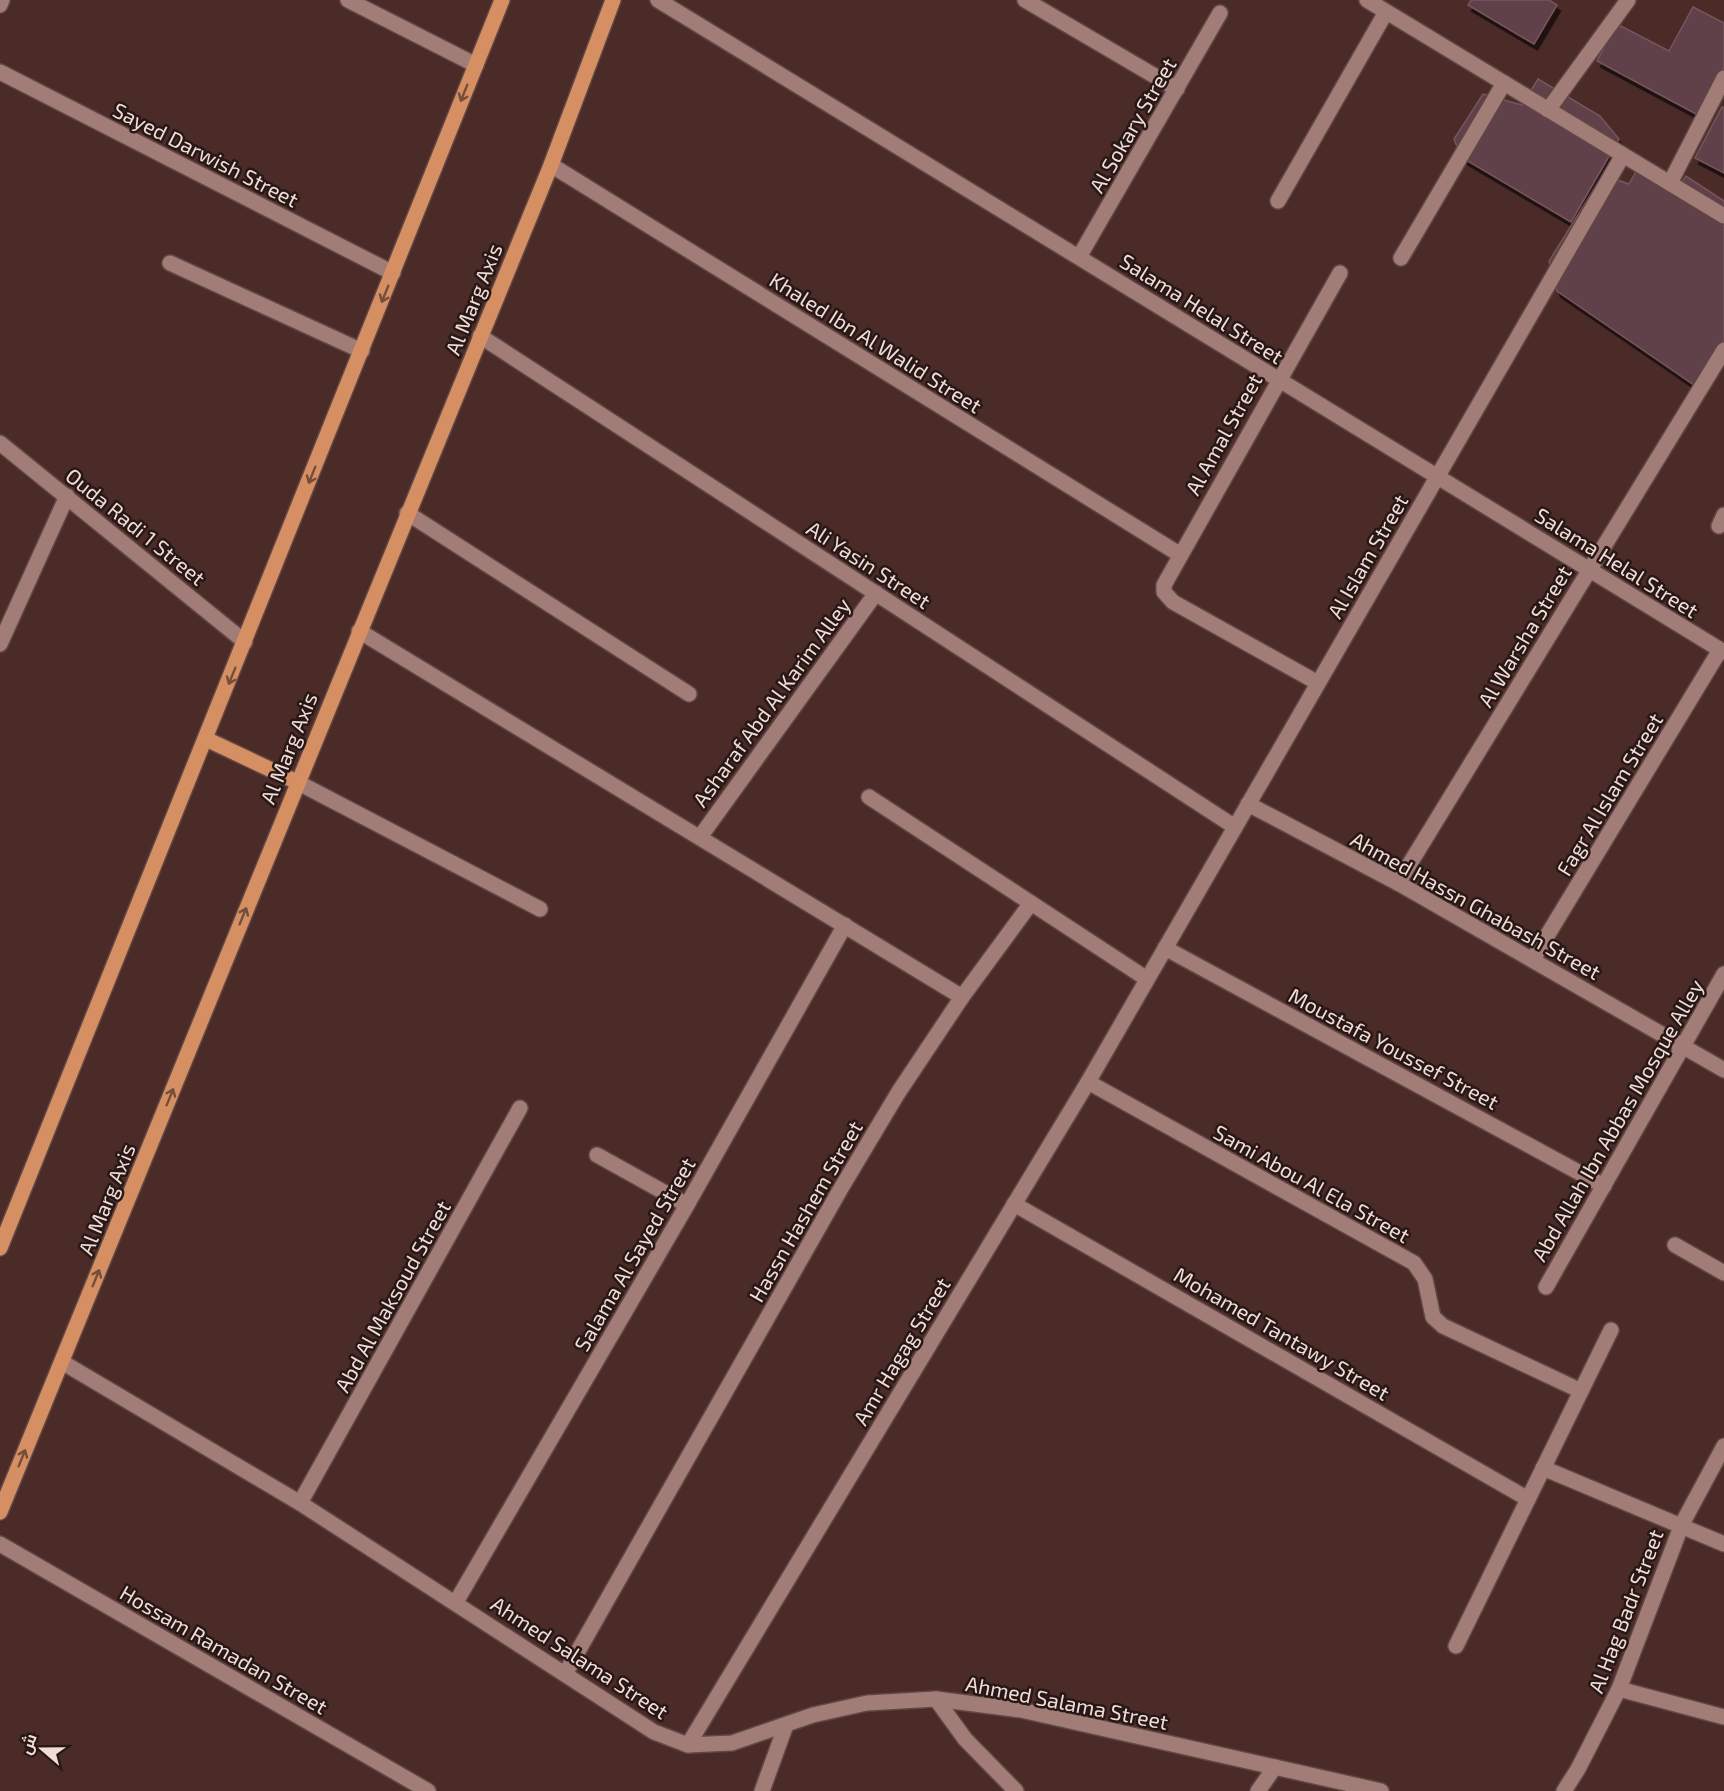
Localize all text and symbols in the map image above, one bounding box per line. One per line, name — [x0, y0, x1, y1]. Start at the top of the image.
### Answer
street label: Al Sokary Street — [1083, 53, 1181, 197]
one-way arrow — [458, 84, 469, 102]
street label: Sayed Darwish Street — [109, 96, 303, 212]
street label: Al Marg Axis — [439, 240, 507, 358]
street label: Salama Helal Street — [1116, 248, 1288, 368]
street label: Khaled Ibn Al Walid Street — [765, 266, 987, 418]
one-way arrow — [379, 284, 390, 303]
street label: Al Amal Street — [1179, 369, 1267, 499]
street label: Ouda Radi 1 Street — [61, 462, 211, 590]
one-way arrow — [306, 465, 317, 484]
street label: Al Islam Street — [1321, 490, 1413, 622]
street label: Salama Helal Street — [1531, 502, 1703, 622]
street label: Ali Yasin Street — [803, 515, 935, 613]
street label: Al Warsha Street — [1472, 561, 1576, 711]
street label: Asharaf Abd Al Karim Alley — [687, 593, 855, 811]
one-way arrow — [226, 666, 237, 684]
street label: Al Marg Axis — [254, 689, 322, 807]
street label: Fagr Al Islam Street — [1551, 708, 1667, 880]
street label: Ahmed Hassn Ghabash Street — [1347, 826, 1605, 984]
one-way arrow — [238, 907, 249, 926]
street label: Abd Allah Ibn Abbas Mosque Alley — [1526, 975, 1708, 1265]
street label: Moustafa Youssef Street — [1285, 982, 1503, 1114]
one-way arrow — [165, 1088, 176, 1107]
street label: Hassn Hashem Street — [743, 1116, 867, 1306]
street label: Sami Abou Al Ela Street — [1210, 1119, 1414, 1247]
street label: Al Marg Axis — [72, 1140, 140, 1258]
street label: Salama Al Sayed Street — [568, 1153, 700, 1355]
street label: Abd Al Maksoud Street — [329, 1196, 455, 1396]
street label: Mohamed Tantawy Street — [1170, 1261, 1394, 1405]
one-way arrow — [91, 1269, 102, 1287]
street label: Amr Hagag Street — [847, 1273, 955, 1429]
one-way arrow — [17, 1449, 28, 1468]
street label: Al Hag Badr Street — [1582, 1526, 1668, 1696]
street label: Hossam Ramadan Street — [116, 1579, 332, 1719]
street label: Ahmed Salama Street — [487, 1590, 673, 1724]
street label: Ahmed Salama Street — [964, 1670, 1170, 1734]
north arrow — [12, 1719, 72, 1779]
text: ش — [15, 1731, 41, 1757]

